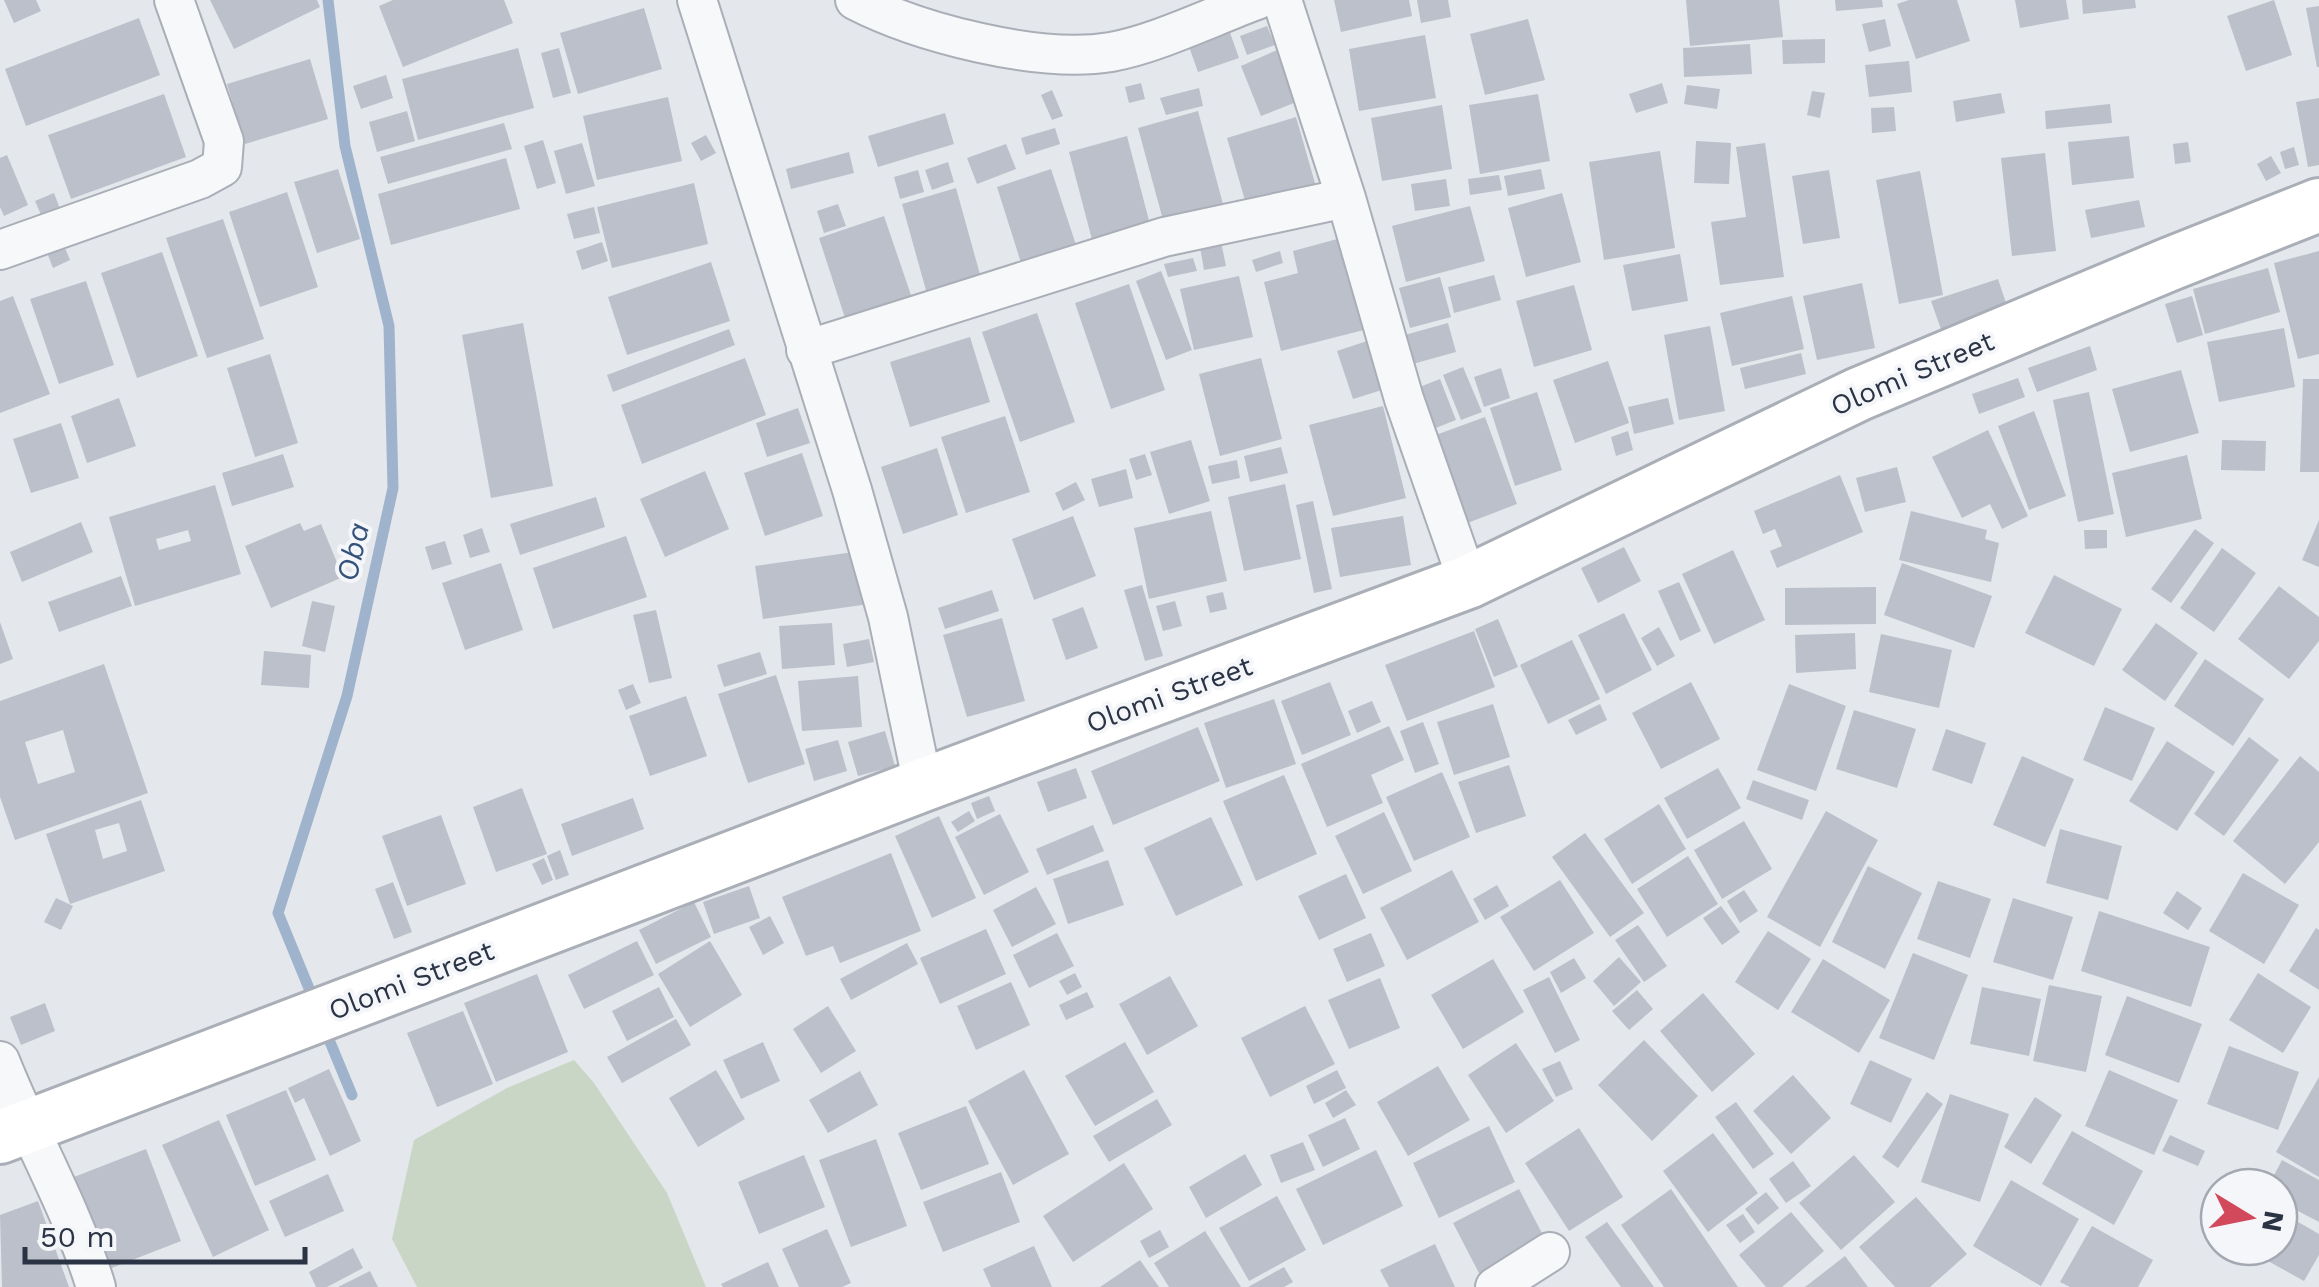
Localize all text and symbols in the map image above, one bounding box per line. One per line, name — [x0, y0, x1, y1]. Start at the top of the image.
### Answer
street label: Olomi Street — [1826, 324, 1999, 423]
water label: Oba — [329, 519, 376, 585]
street label: Olomi Street — [1082, 649, 1257, 740]
street label: Olomi Street — [324, 934, 499, 1027]
north arrow — [2199, 1167, 2299, 1267]
scale bar — [25, 1202, 305, 1264]
text: N — [2255, 1208, 2291, 1234]
text: 50 m — [40, 1219, 115, 1254]

